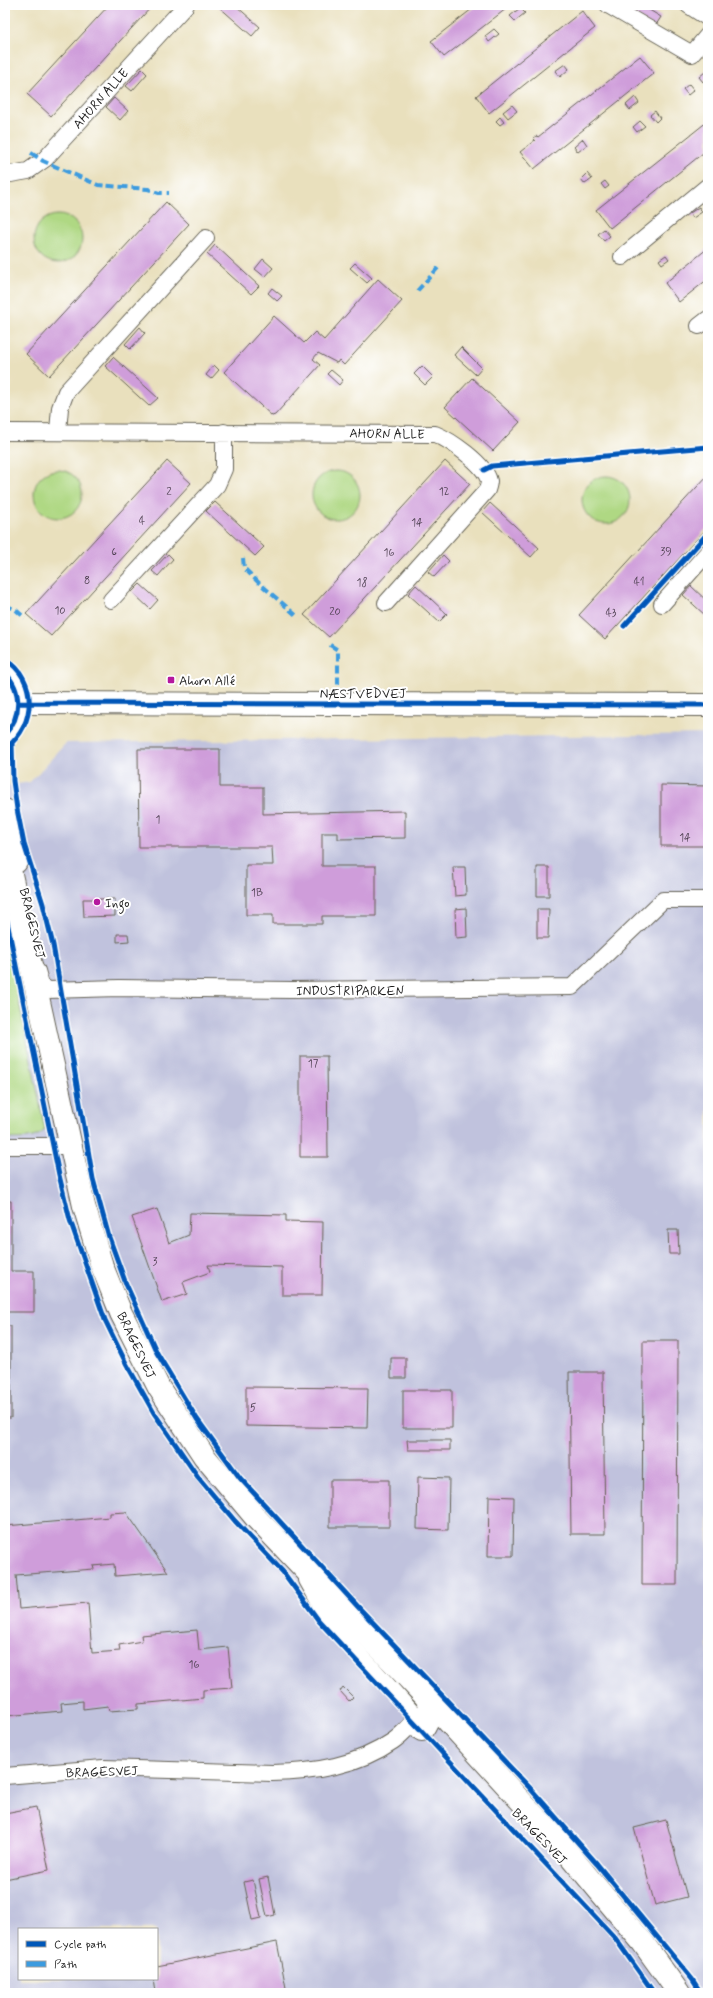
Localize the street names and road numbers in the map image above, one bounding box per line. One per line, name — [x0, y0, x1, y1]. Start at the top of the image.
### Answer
street label: AHORN ALLE — [70, 65, 133, 133]
street label: AHORN ALLE — [349, 425, 425, 444]
street label: NÆSTVEDVEJ — [320, 686, 406, 703]
street label: BRAGESVEJ — [15, 886, 49, 960]
street label: INDUSTRIPARKEN — [296, 983, 405, 1000]
street label: BRAGESVEJ — [112, 1309, 159, 1382]
street label: BRAGESVEJ — [66, 1763, 138, 1782]
street label: BRAGESVEJ — [508, 1805, 570, 1869]

